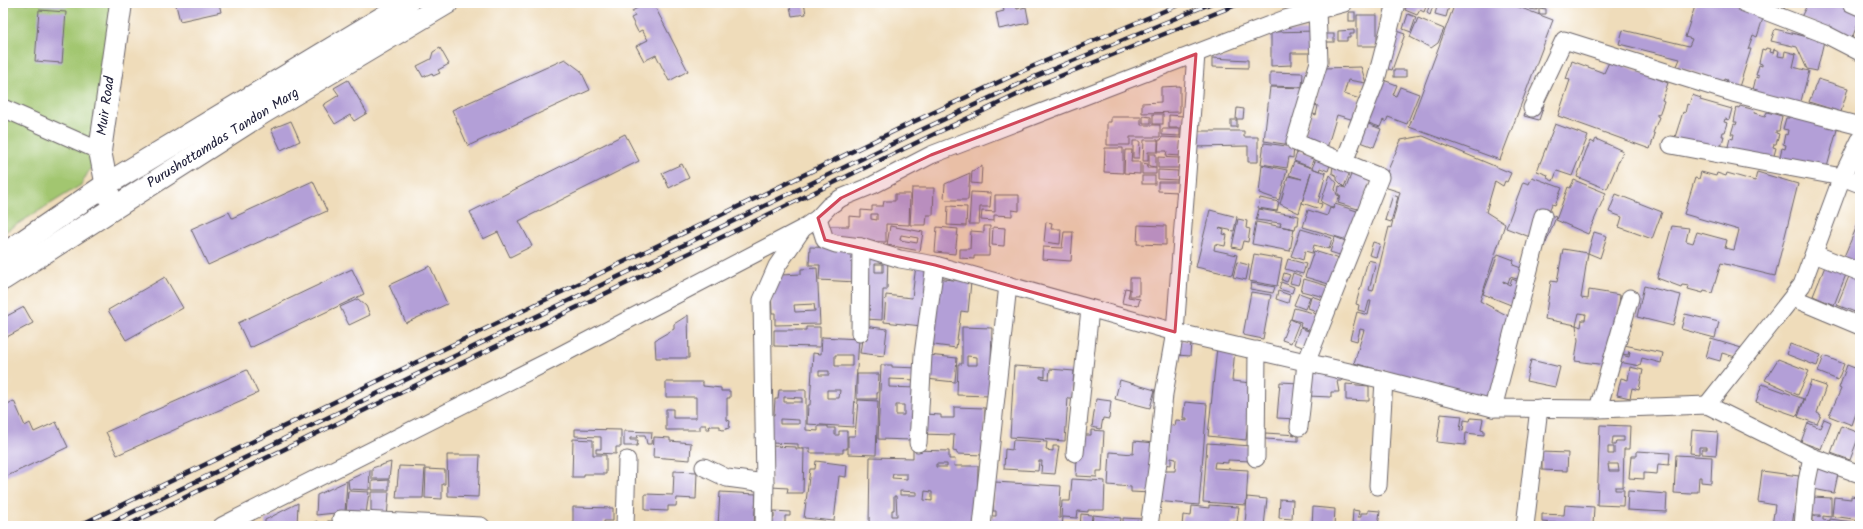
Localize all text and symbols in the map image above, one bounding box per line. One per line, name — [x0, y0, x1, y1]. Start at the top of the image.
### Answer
street label: Muir Road — [91, 74, 121, 137]
street label: Purushottamdas Tandon Marg — [143, 82, 303, 194]

